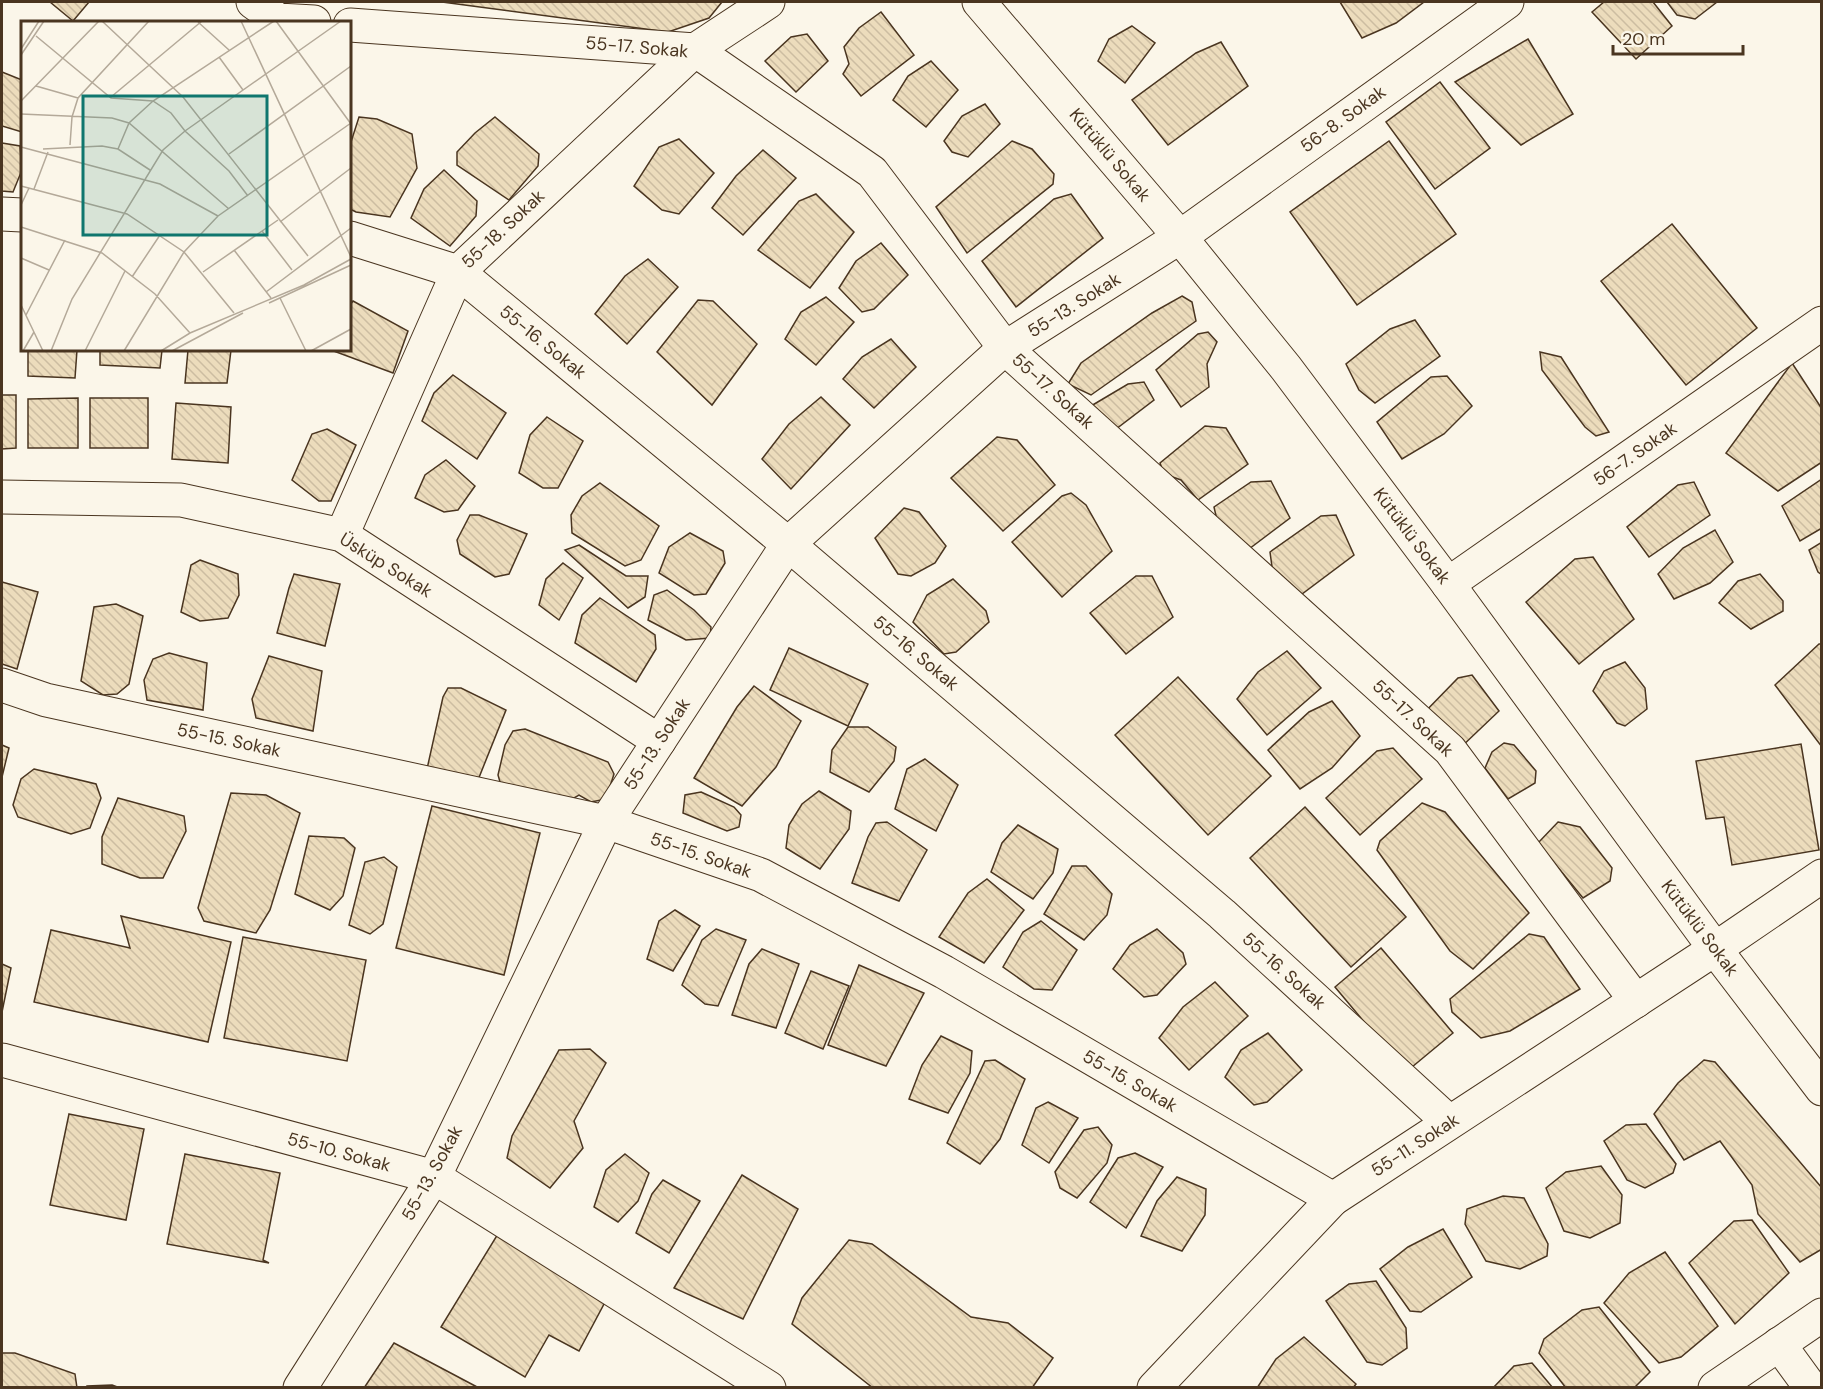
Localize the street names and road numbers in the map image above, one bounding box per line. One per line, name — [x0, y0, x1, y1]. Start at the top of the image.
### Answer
street label: 55-17. Sokak — [585, 31, 689, 63]
street label: 56-8. Sokak — [1295, 80, 1391, 158]
street label: Kütüklü Sokak — [1064, 103, 1156, 207]
street label: 55-18. Sokak — [456, 184, 550, 274]
street label: 55-13. Sokak — [1023, 267, 1125, 343]
street label: 55-16. Sokak — [495, 300, 591, 384]
street label: 55-17. Sokak — [1007, 348, 1099, 434]
street label: 56-7. Sokak — [1588, 416, 1682, 492]
street label: Kütüklü Sokak — [1368, 483, 1456, 589]
street label: Üsküp Sokak — [335, 527, 437, 603]
street label: 55-16. Sokak — [868, 610, 964, 696]
street label: 55-17. Sokak — [1367, 674, 1459, 762]
street label: 55-13. Sokak — [618, 693, 696, 795]
street label: 55-15. Sokak — [175, 717, 283, 763]
street label: 55-15. Sokak — [647, 826, 755, 884]
street label: Kütüklü Sokak — [1656, 875, 1744, 981]
street label: 55-16. Sokak — [1237, 927, 1331, 1015]
street label: 55-15. Sokak — [1078, 1044, 1182, 1118]
street label: 55-11. Sokak — [1366, 1108, 1464, 1182]
street label: 55-13. Sokak — [396, 1121, 468, 1225]
street label: 55-10. Sokak — [285, 1127, 393, 1177]

